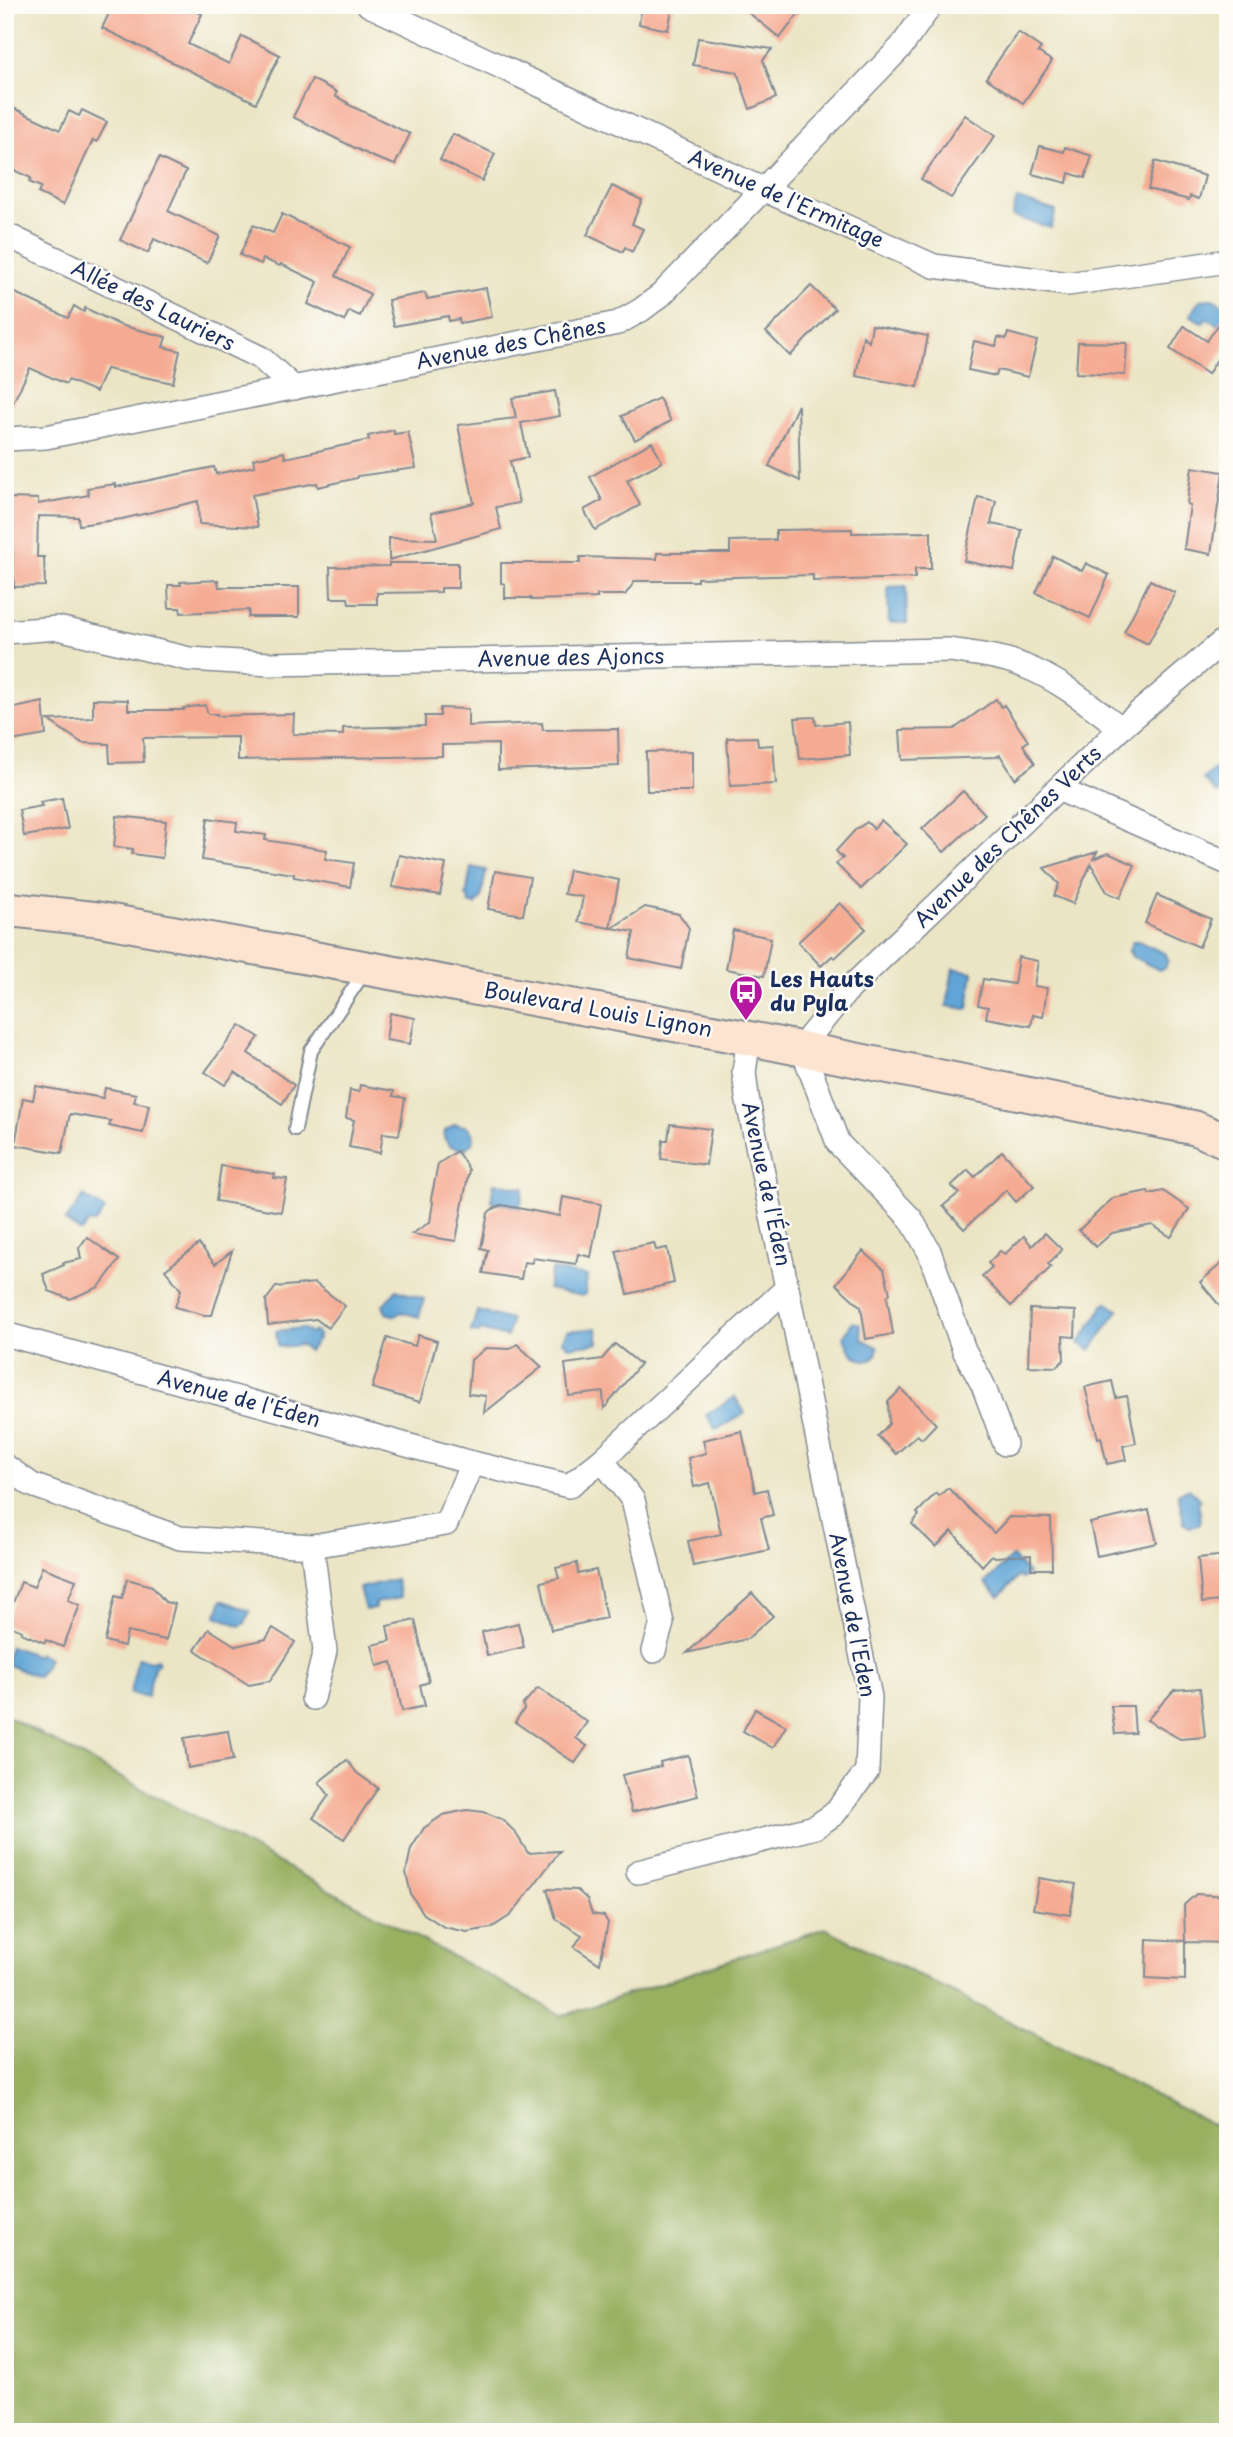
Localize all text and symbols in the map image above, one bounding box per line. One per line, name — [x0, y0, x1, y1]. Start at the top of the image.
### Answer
street label: Avenue de l'Ermitage — [684, 140, 890, 255]
street label: Allée des Lauriers — [67, 251, 241, 358]
street label: Avenue des Chênes — [413, 308, 608, 376]
street label: Avenue des Ajoncs — [477, 638, 665, 674]
street label: Avenue des Chênes Verts — [906, 737, 1108, 934]
place label: Les Hauts du Pyla — [770, 962, 874, 1018]
street label: Boulevard Louis Lignon — [482, 972, 715, 1044]
bus stop icon: Les Hauts du Pyla — [727, 973, 765, 1022]
street label: Avenue de l'Éden — [735, 1098, 801, 1269]
street label: Avenue de l'Éden — [155, 1360, 324, 1434]
street label: Avenue de l'Eden — [822, 1529, 886, 1700]

